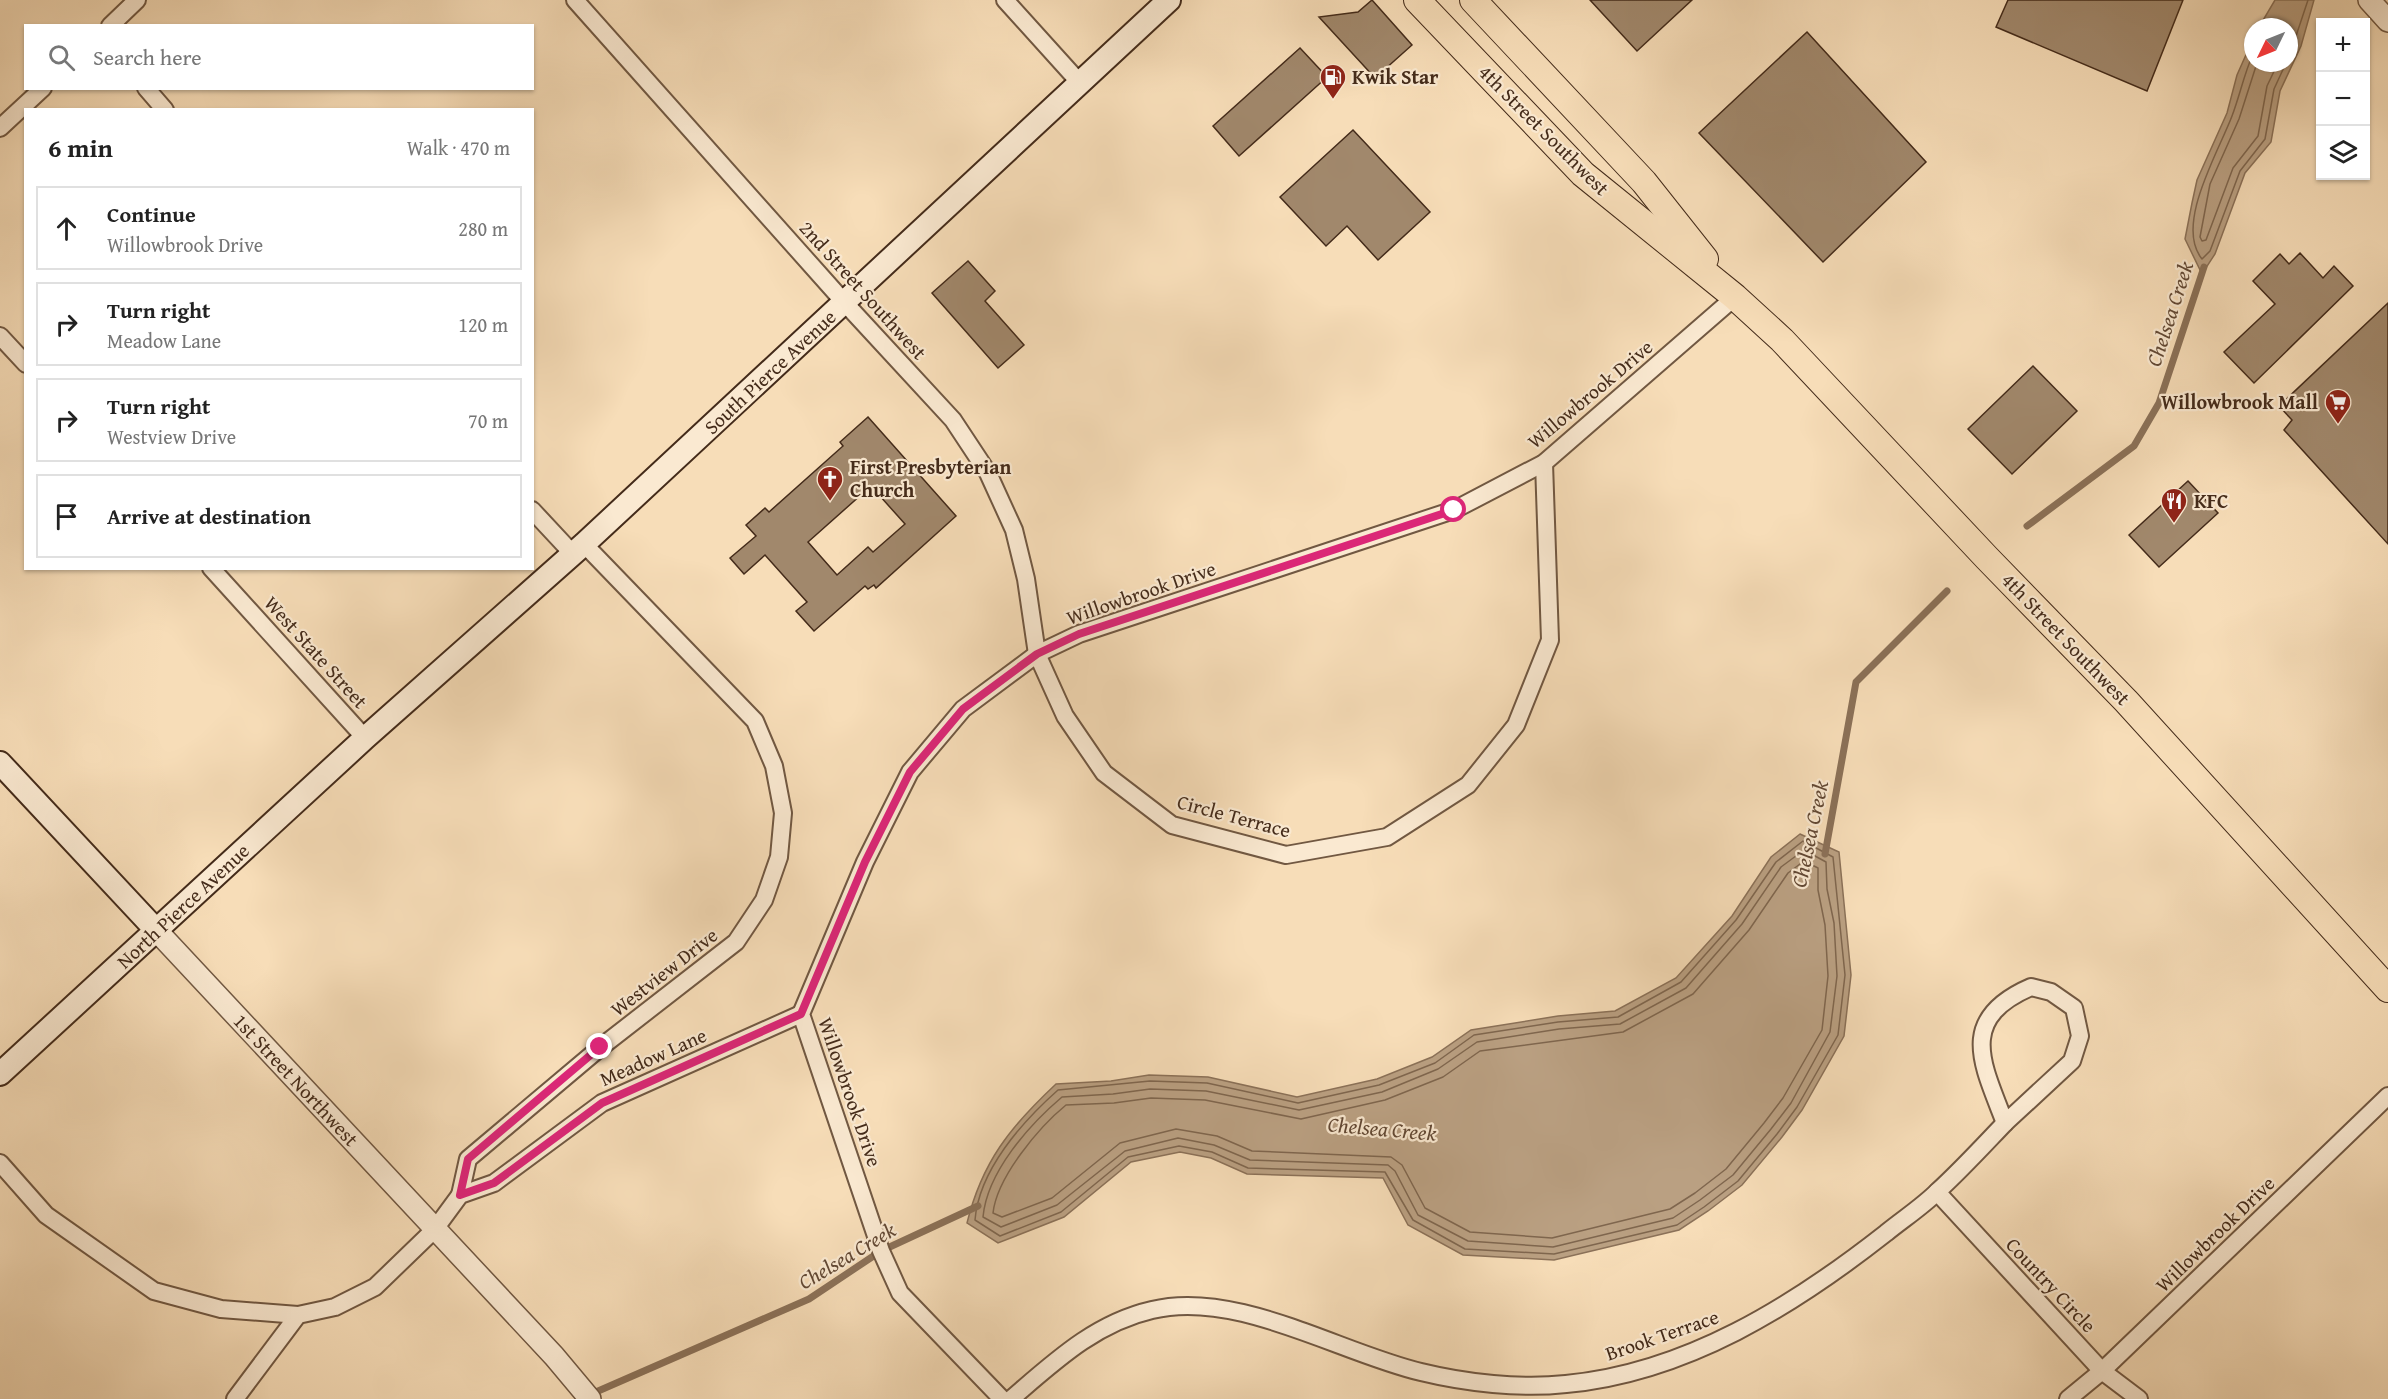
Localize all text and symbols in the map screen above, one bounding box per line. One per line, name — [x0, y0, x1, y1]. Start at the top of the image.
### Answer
north arrow — [2244, 18, 2298, 72]
map controls — [2316, 18, 2370, 180]
button: + — [2316, 18, 2370, 72]
search box — [24, 24, 534, 90]
icon: search — [45, 41, 78, 74]
text: Search here — [93, 41, 202, 73]
street label: 4th Street Southwest — [1472, 58, 1616, 202]
fuel station icon: Kwik Star — [1318, 62, 1348, 100]
place label: Kwik Star — [1352, 62, 1439, 91]
button: − — [2316, 72, 2370, 126]
button: layers — [2316, 126, 2370, 180]
text: 6 min — [48, 128, 113, 167]
text: Walk · 470 m — [407, 133, 510, 162]
text: Continue — [107, 198, 196, 230]
icon: ahead — [50, 212, 83, 245]
text: 280 m — [458, 214, 508, 243]
street label: 2nd Street Southwest — [793, 214, 934, 366]
text: Willowbrook Drive — [107, 230, 263, 259]
water label: Chelsea Creek — [2138, 257, 2201, 370]
text: Turn right — [107, 294, 210, 326]
street label: South Pierce Avenue — [697, 303, 842, 441]
icon: right — [50, 308, 83, 341]
text: 120 m — [458, 310, 508, 339]
text: Meadow Lane — [107, 326, 221, 355]
street label: Willowbrook Drive — [1521, 332, 1659, 455]
place label: Willowbrook Mall — [2161, 387, 2318, 416]
supermarket icon: Willowbrook Mall — [2323, 387, 2353, 425]
text: Turn right — [107, 390, 210, 422]
icon: right — [50, 404, 83, 437]
text: 70 m — [468, 406, 508, 435]
text: Westview Drive — [107, 422, 236, 451]
place label: First Presbyterian Church — [850, 452, 1011, 504]
church icon: First Presbyterian Church — [815, 464, 845, 502]
restaurant icon: KFC — [2159, 486, 2189, 524]
place label: KFC — [2194, 486, 2228, 515]
route start — [1440, 496, 1466, 522]
icon: arrive — [50, 500, 83, 533]
text: Arrive at destination — [107, 500, 311, 532]
street label: Willowbrook Drive — [1062, 553, 1219, 632]
street label: 4th Street Southwest — [1995, 566, 2137, 712]
street label: West State Street — [258, 589, 375, 714]
water label: Chelsea Creek — [1783, 777, 1836, 890]
street label: Circle Terrace — [1174, 786, 1294, 845]
street label: North Pierce Avenue — [110, 836, 255, 975]
street label: Westview Drive — [604, 920, 723, 1023]
street label: 1st Street Northwest — [227, 1007, 366, 1152]
street label: Willowbrook Drive — [811, 1013, 890, 1170]
street label: Meadow Lane — [595, 1020, 711, 1093]
route end — [586, 1033, 612, 1059]
water label: Chelsea Creek — [1327, 1108, 1438, 1149]
street label: Willowbrook Drive — [2148, 1169, 2281, 1298]
water label: Chelsea Creek — [792, 1214, 902, 1297]
street label: Country Circle — [2000, 1231, 2103, 1339]
street label: Brook Terrace — [1601, 1302, 1722, 1367]

